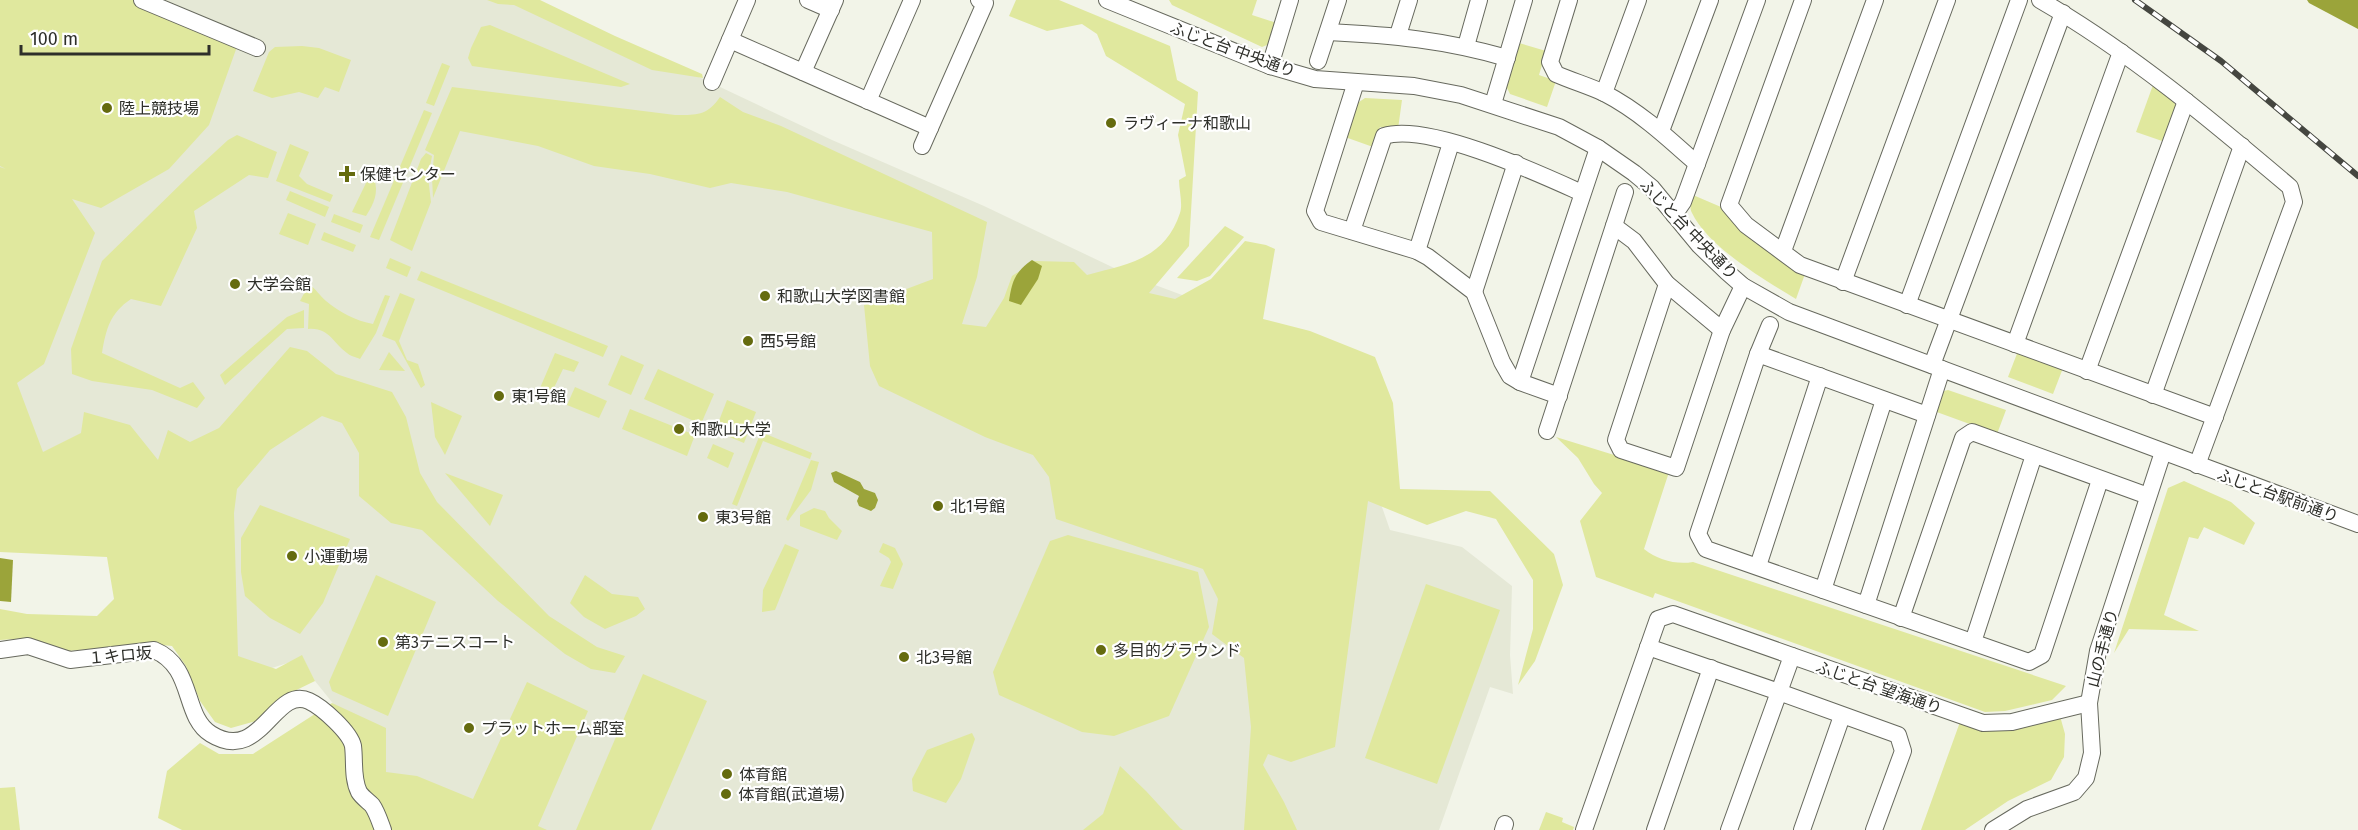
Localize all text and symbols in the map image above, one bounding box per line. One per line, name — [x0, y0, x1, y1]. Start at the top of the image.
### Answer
scale bar — [21, 18, 208, 56]
street label: ふじと台 中央通り — [1167, 18, 1298, 81]
text: 100 m — [30, 28, 78, 50]
place label: 陸上競技場 — [119, 99, 199, 118]
marker: 陸上競技場 — [100, 101, 114, 115]
place label: ラヴィーナ和歌山 — [1123, 114, 1251, 133]
marker: ラヴィーナ和歌山 — [1104, 116, 1118, 130]
marker: 保健センター — [338, 165, 356, 183]
place label: 保健センター — [360, 165, 456, 184]
street label: ふじと台 中央通り — [1636, 175, 1741, 284]
place label: 大学会館 — [247, 275, 311, 294]
marker: 大学会館 — [228, 277, 242, 291]
place label: 和歌山大学図書館 — [777, 287, 905, 306]
marker: 和歌山大学図書館 — [758, 289, 772, 303]
place label: 西5号館 — [760, 332, 816, 351]
marker: 西5号館 — [741, 334, 755, 348]
place label: 東1号館 — [511, 387, 566, 406]
marker: 東1号館 — [492, 389, 506, 403]
place label: 和歌山大学 — [691, 420, 771, 439]
marker: 和歌山大学 — [672, 422, 686, 436]
street label: ふじと台駅前通り — [2214, 465, 2341, 526]
place label: 北1号館 — [950, 497, 1005, 516]
marker: 北1号館 — [931, 499, 945, 513]
place label: 東3号館 — [715, 508, 771, 527]
marker: 東3号館 — [696, 510, 710, 524]
place label: 小運動場 — [304, 547, 368, 566]
marker: 小運動場 — [285, 549, 299, 563]
street label: 山の手通り — [2083, 607, 2122, 689]
place label: 第3テニスコート — [395, 633, 515, 652]
marker: 第3テニスコート — [376, 635, 390, 649]
place label: 多目的グラウンド — [1113, 641, 1241, 660]
street label: １キロ坂 — [87, 643, 153, 668]
marker: 多目的グラウンド — [1094, 643, 1108, 657]
place label: 北3号館 — [916, 648, 972, 667]
marker: 北3号館 — [897, 650, 911, 664]
street label: ふじと台 望海通り — [1813, 657, 1944, 718]
place label: プラットホーム部室 — [481, 719, 625, 738]
marker: プラットホーム部室 — [462, 721, 476, 735]
place label: 体育館 — [739, 765, 787, 784]
marker: 体育館 — [720, 767, 734, 781]
place label: 体育館(武道場) — [738, 785, 844, 804]
marker: 体育館(武道場) — [719, 787, 733, 801]

